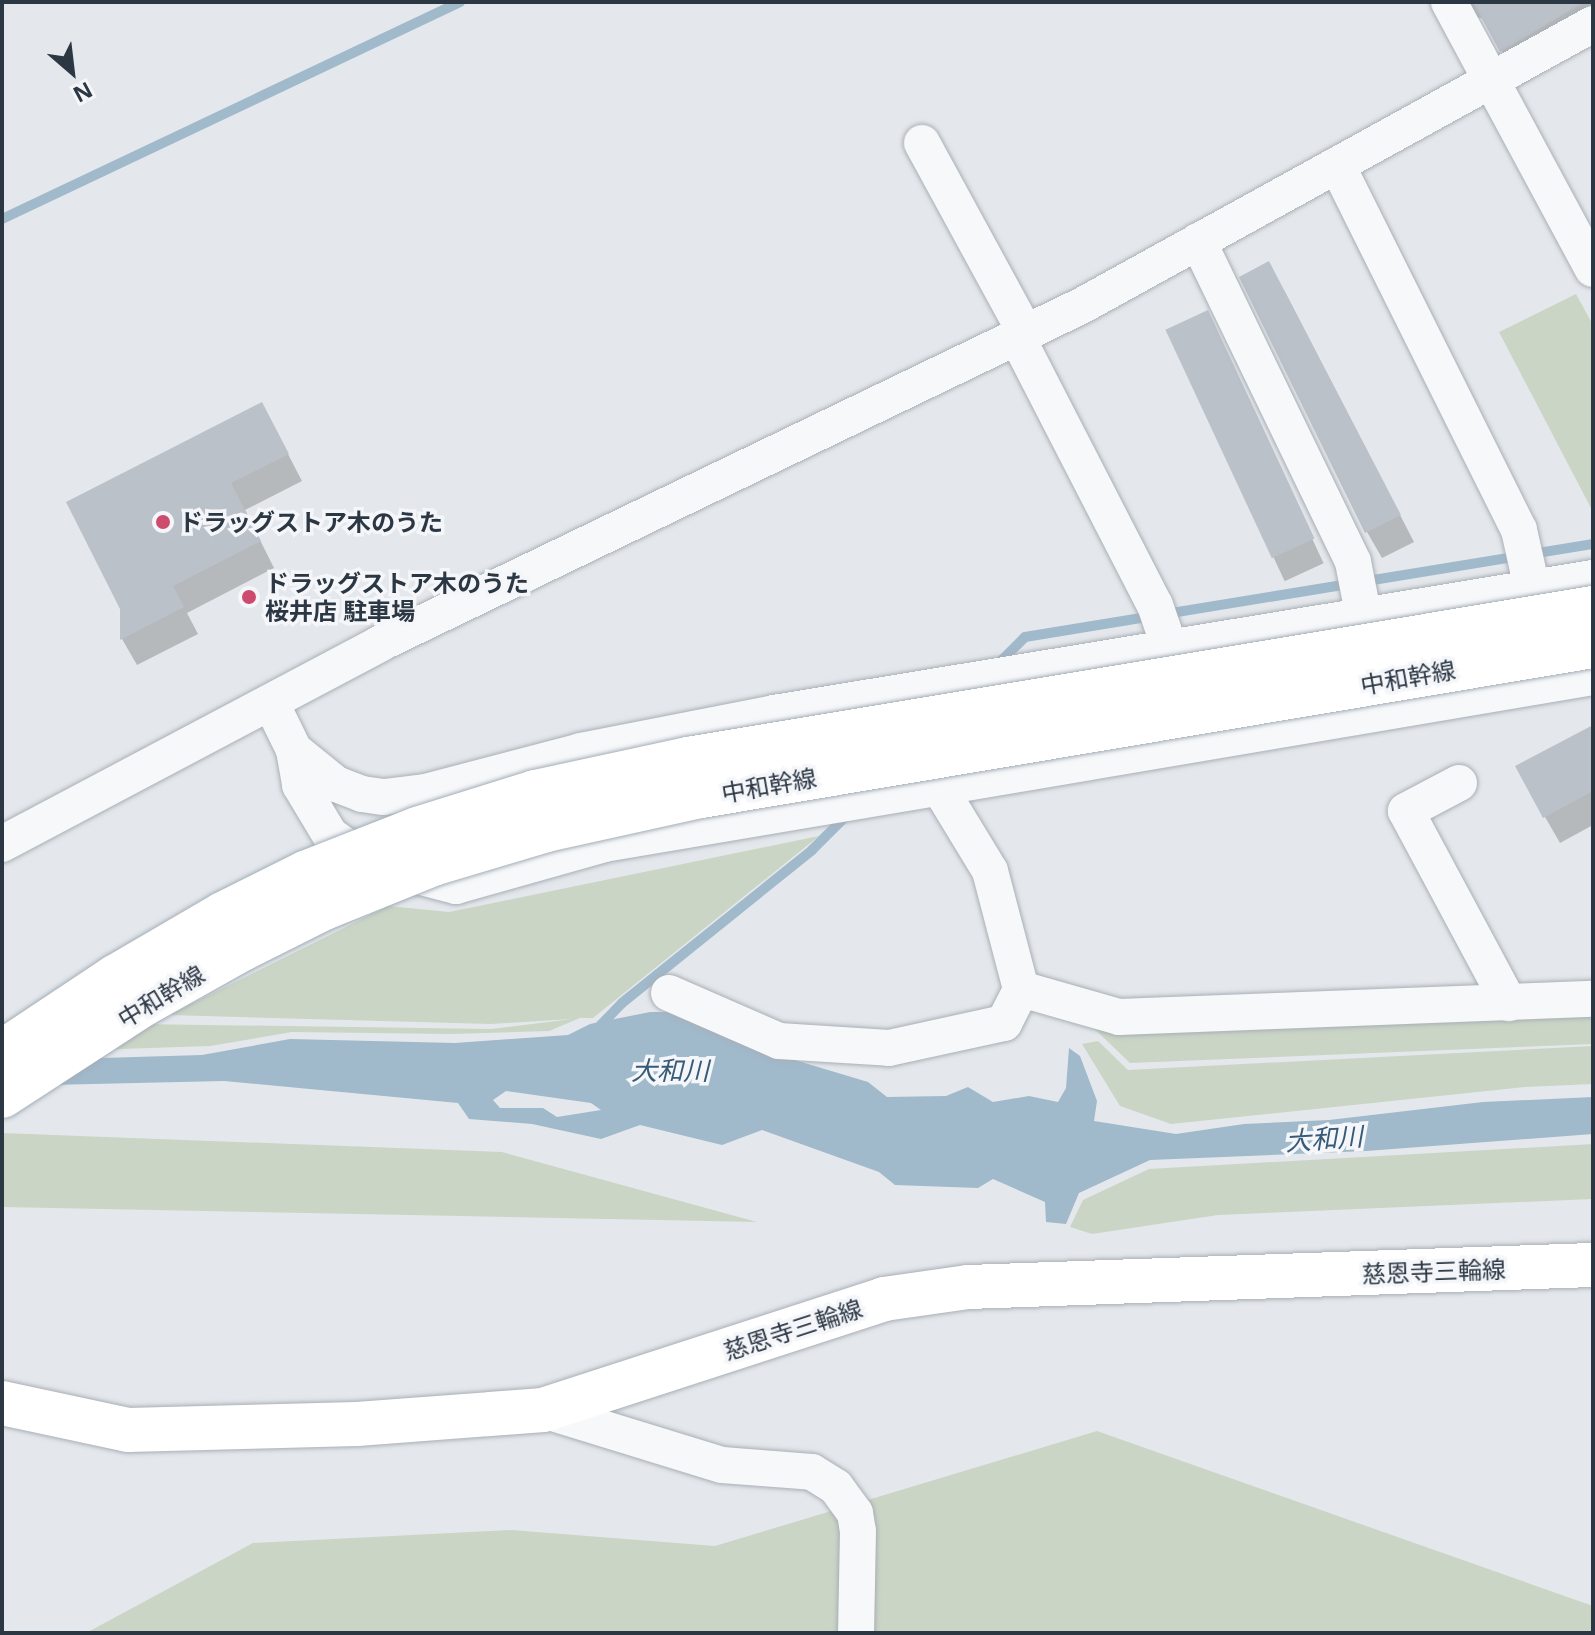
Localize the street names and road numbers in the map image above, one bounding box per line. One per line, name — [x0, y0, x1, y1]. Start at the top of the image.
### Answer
street label: 中和幹線 — [1358, 654, 1458, 700]
street label: 中和幹線 — [719, 762, 819, 808]
street label: 中和幹線 — [112, 959, 210, 1033]
street label: 慈恩寺三輪線 — [1362, 1254, 1506, 1288]
street label: 慈恩寺三輪線 — [720, 1293, 866, 1365]

